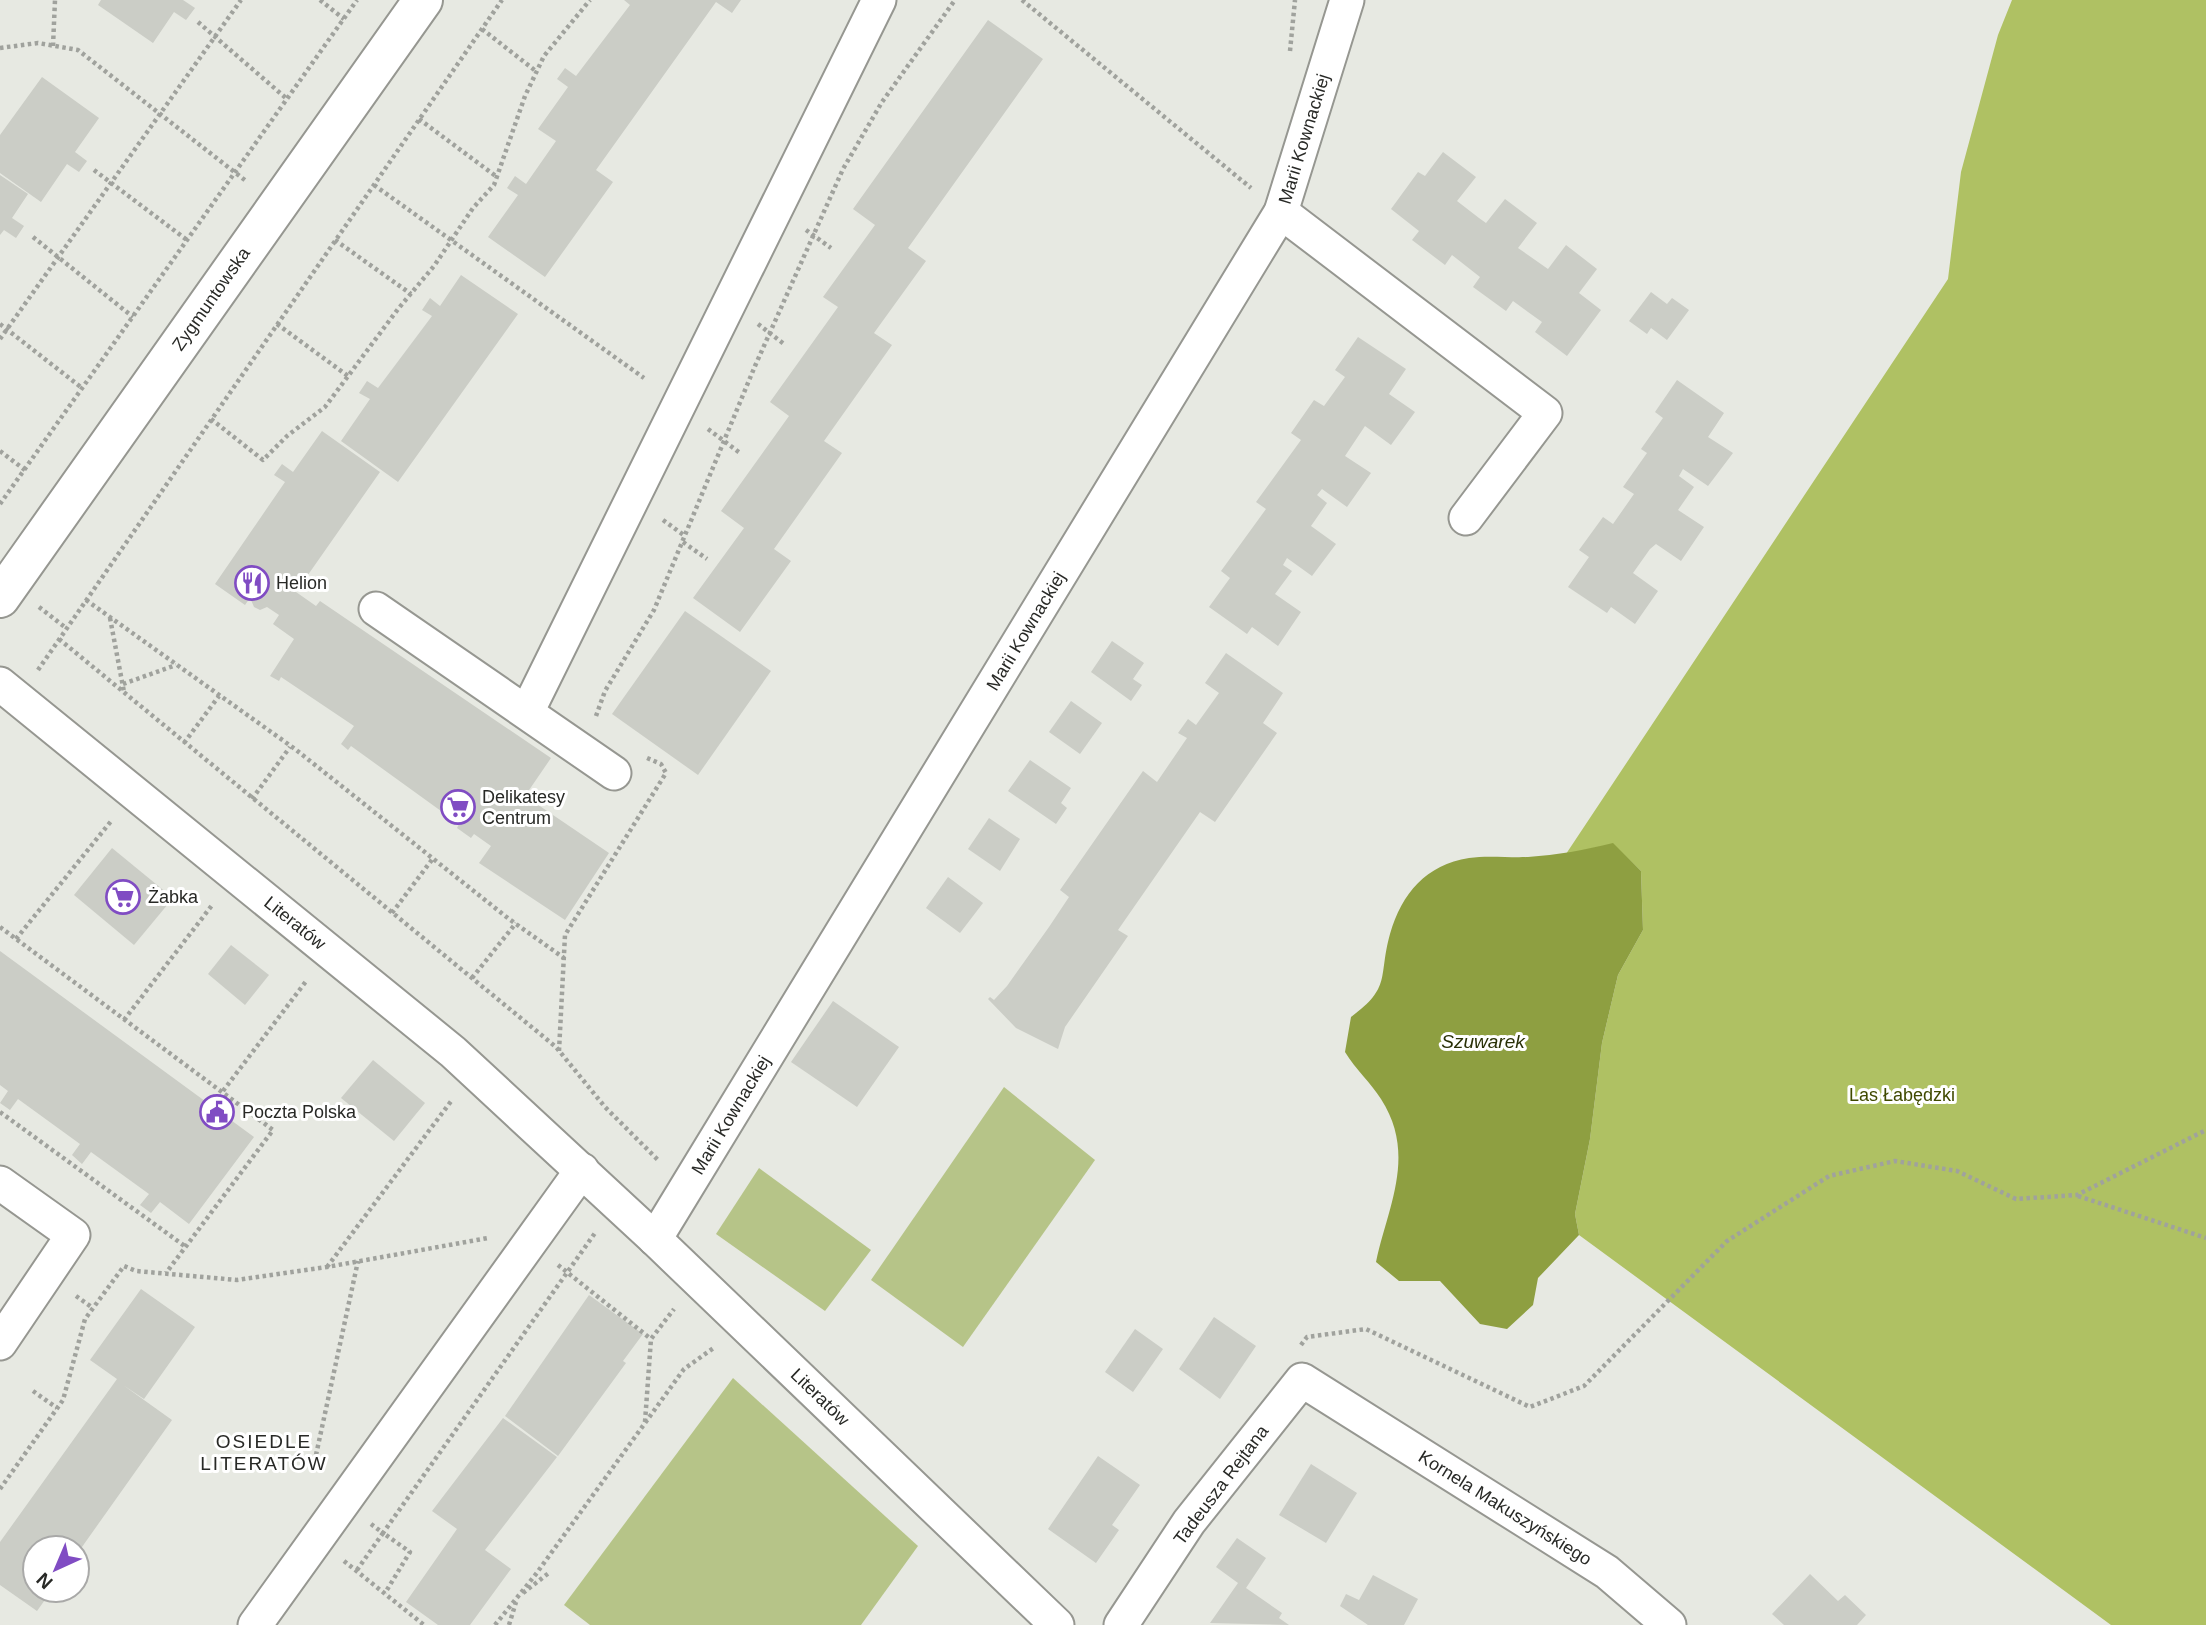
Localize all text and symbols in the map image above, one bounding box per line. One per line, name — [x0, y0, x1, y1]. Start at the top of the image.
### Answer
street label: Marii Kownackiej — [1275, 72, 1333, 206]
street label: Zygmuntowska — [168, 243, 254, 354]
restaurant icon: Helion — [233, 564, 271, 602]
street label: Marii Kownackiej — [983, 568, 1069, 694]
place label: Helion — [276, 573, 327, 593]
place label: Delikatesy Centrum — [482, 787, 565, 828]
supermarket icon: Delikatesy Centrum — [439, 788, 477, 826]
supermarket icon: Żabka — [104, 878, 142, 916]
place label: Żabka — [148, 887, 199, 907]
street label: Literatów — [260, 892, 330, 954]
water label: Szuwarek — [1441, 1031, 1526, 1052]
street label: Marii Kownackiej — [688, 1052, 774, 1178]
park label: Las Łabędzki — [1849, 1085, 1955, 1105]
public building icon: Poczta Polska — [198, 1093, 236, 1131]
place label: Poczta Polska — [242, 1102, 357, 1122]
street label: Literatów — [787, 1364, 854, 1430]
street label: Tadeusza Rejtana — [1170, 1421, 1273, 1549]
district label: OSIEDLE LITERATÓW — [200, 1431, 328, 1474]
street label: Kornela Makuszyńskiego — [1415, 1446, 1595, 1570]
north arrow — [21, 1534, 91, 1604]
text: N — [32, 1569, 57, 1593]

